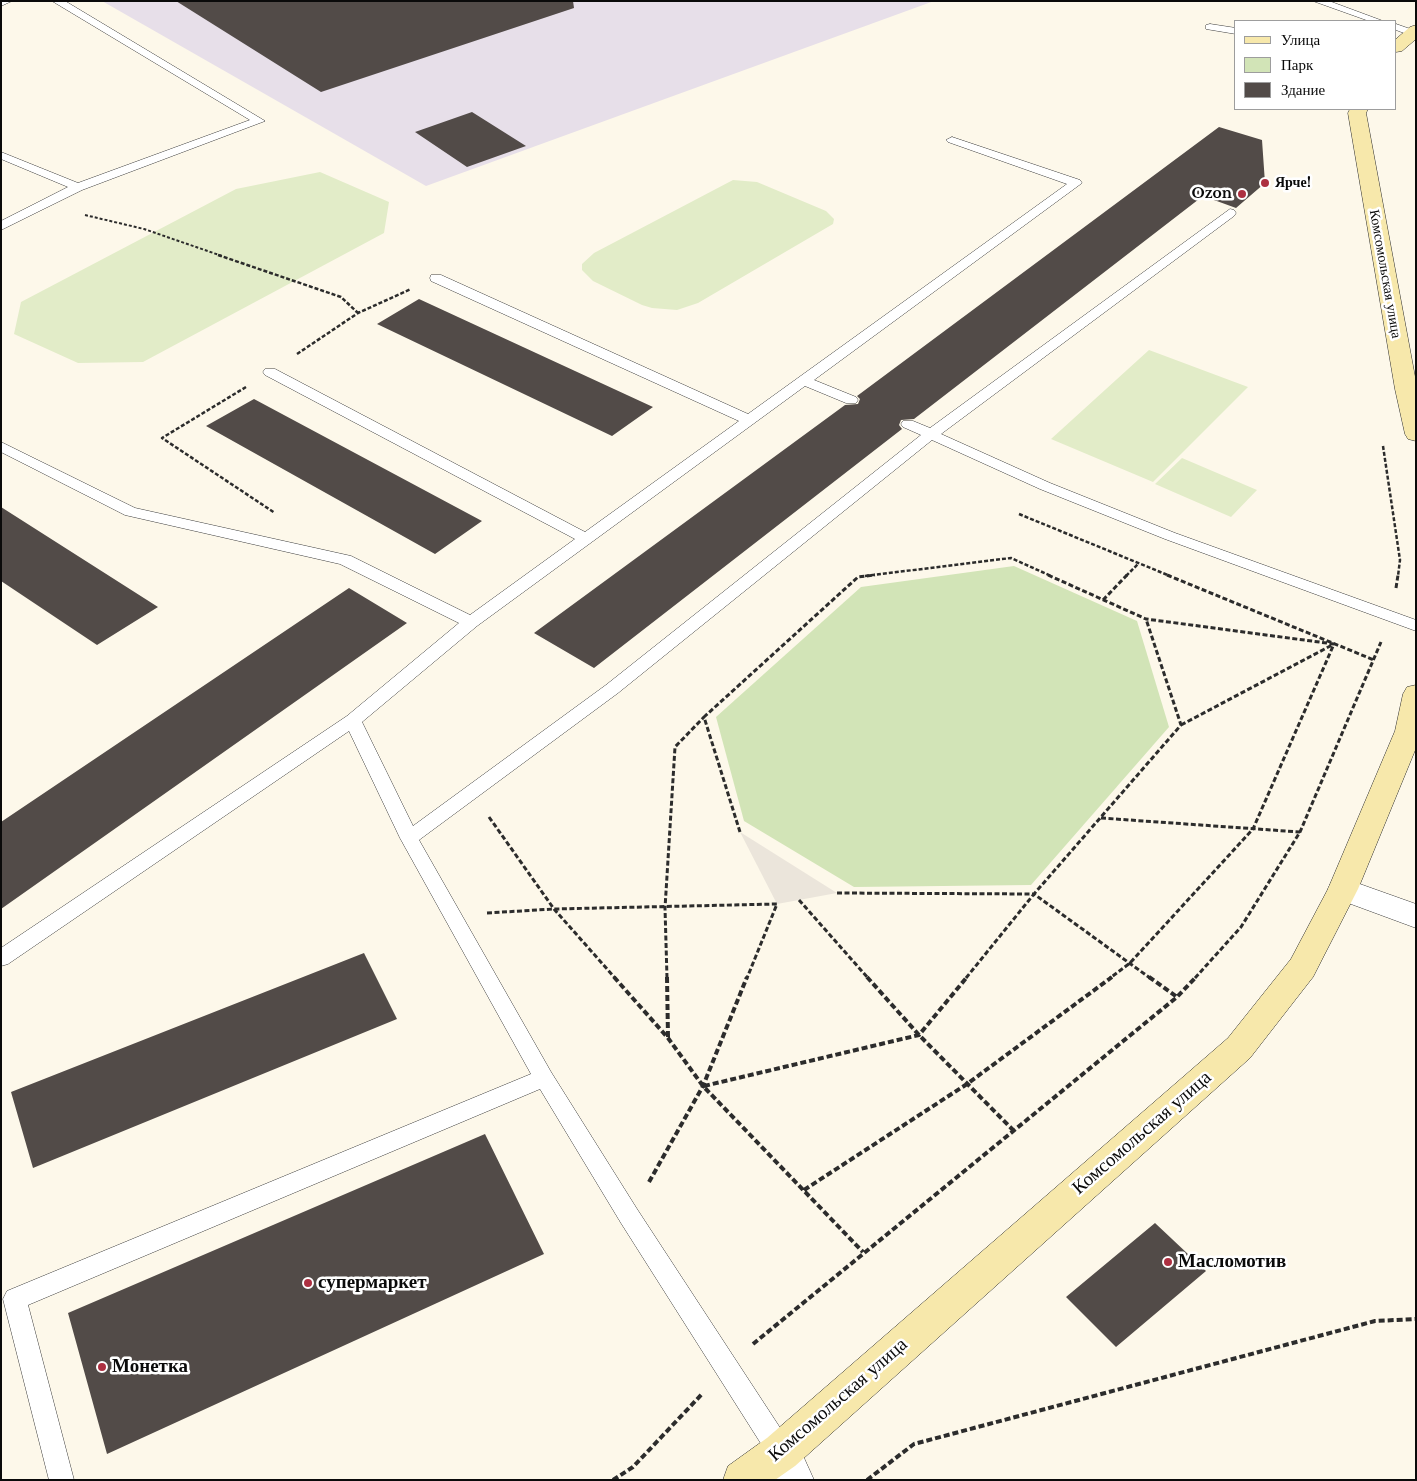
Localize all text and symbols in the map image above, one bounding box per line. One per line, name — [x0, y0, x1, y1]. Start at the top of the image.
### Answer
legend — [1234, 20, 1397, 110]
text: Улица — [1281, 30, 1320, 49]
text: Парк — [1281, 55, 1313, 74]
text: Здание — [1281, 80, 1325, 99]
place label: Ярче! — [1275, 175, 1311, 191]
marker: Ярче! — [1259, 177, 1271, 189]
place label: Ozon — [1191, 186, 1232, 202]
marker: Ozon — [1236, 188, 1248, 200]
street label: Комсомольская улица — [1365, 208, 1405, 340]
street label: Комсомольская улица — [1068, 1066, 1216, 1200]
place label: Масломотив — [1178, 1251, 1286, 1273]
marker: Масломотив — [1162, 1256, 1174, 1268]
place label: супермаркет — [318, 1272, 426, 1294]
marker: супермаркет — [302, 1277, 314, 1289]
street label: Комсомольская улица — [764, 1333, 912, 1467]
place label: Монетка — [112, 1356, 188, 1378]
marker: Монетка — [96, 1361, 108, 1373]

